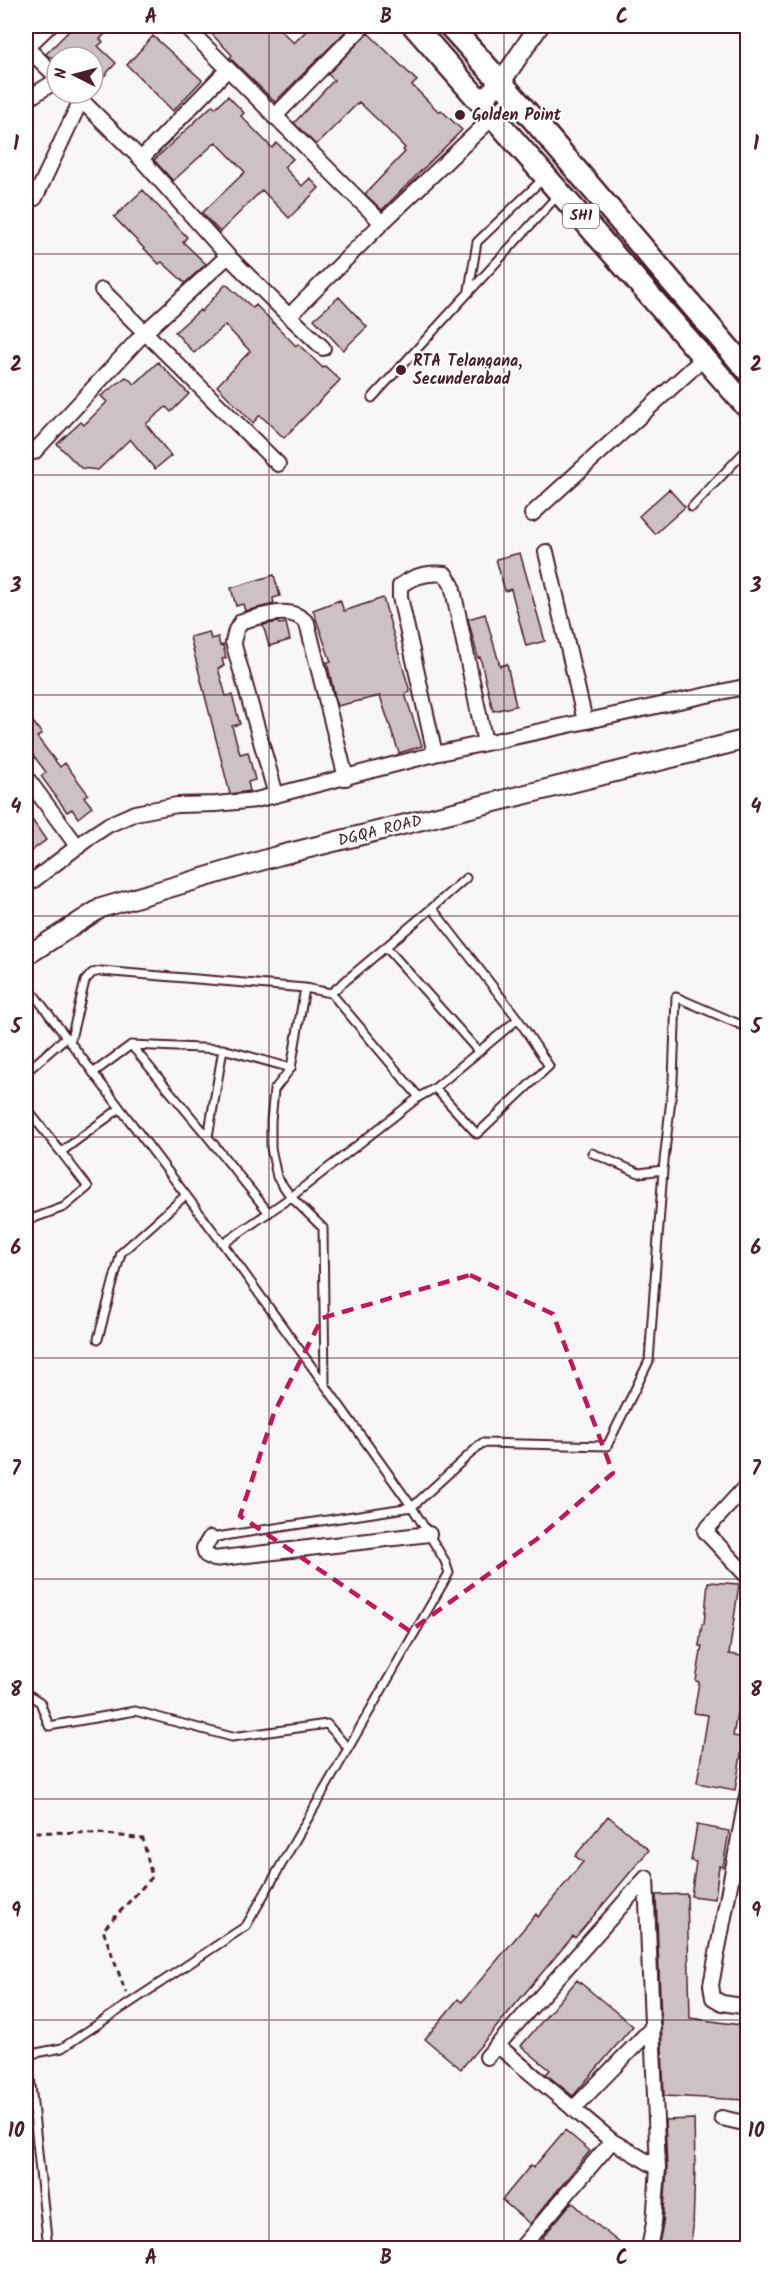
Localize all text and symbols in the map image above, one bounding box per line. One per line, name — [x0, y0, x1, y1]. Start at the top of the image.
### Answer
text: A — [145, 2, 157, 34]
text: B — [380, 2, 392, 34]
text: C — [616, 2, 628, 34]
north arrow — [45, 45, 105, 105]
text: N — [49, 67, 75, 80]
place label: Golden Point — [472, 103, 562, 128]
marker: Golden Point — [453, 108, 467, 122]
text: 1 — [13, 129, 19, 161]
text: 1 — [753, 129, 759, 161]
road number: SH1 — [563, 204, 599, 228]
place label: RTA Telangana, Secunderabad — [413, 349, 522, 392]
text: 2 — [10, 350, 22, 382]
text: 2 — [750, 350, 762, 382]
marker: RTA Telangana, Secunderabad — [394, 363, 408, 377]
text: 3 — [10, 571, 22, 603]
text: 3 — [750, 571, 762, 603]
text: 4 — [11, 792, 22, 824]
text: 4 — [751, 792, 762, 824]
street label: DGQA ROAD — [335, 809, 425, 853]
text: 5 — [10, 1012, 23, 1044]
text: 5 — [750, 1012, 763, 1044]
text: 6 — [11, 1233, 22, 1265]
text: 6 — [751, 1233, 762, 1265]
text: 7 — [11, 1454, 21, 1486]
text: 7 — [751, 1454, 761, 1486]
text: 8 — [10, 1675, 22, 1707]
text: 8 — [750, 1675, 762, 1707]
text: 9 — [11, 1896, 21, 1928]
text: 9 — [751, 1896, 761, 1928]
text: 10 — [8, 2116, 25, 2148]
text: 10 — [748, 2116, 765, 2148]
text: A — [145, 2243, 157, 2274]
text: B — [380, 2243, 392, 2274]
text: C — [616, 2243, 628, 2274]

